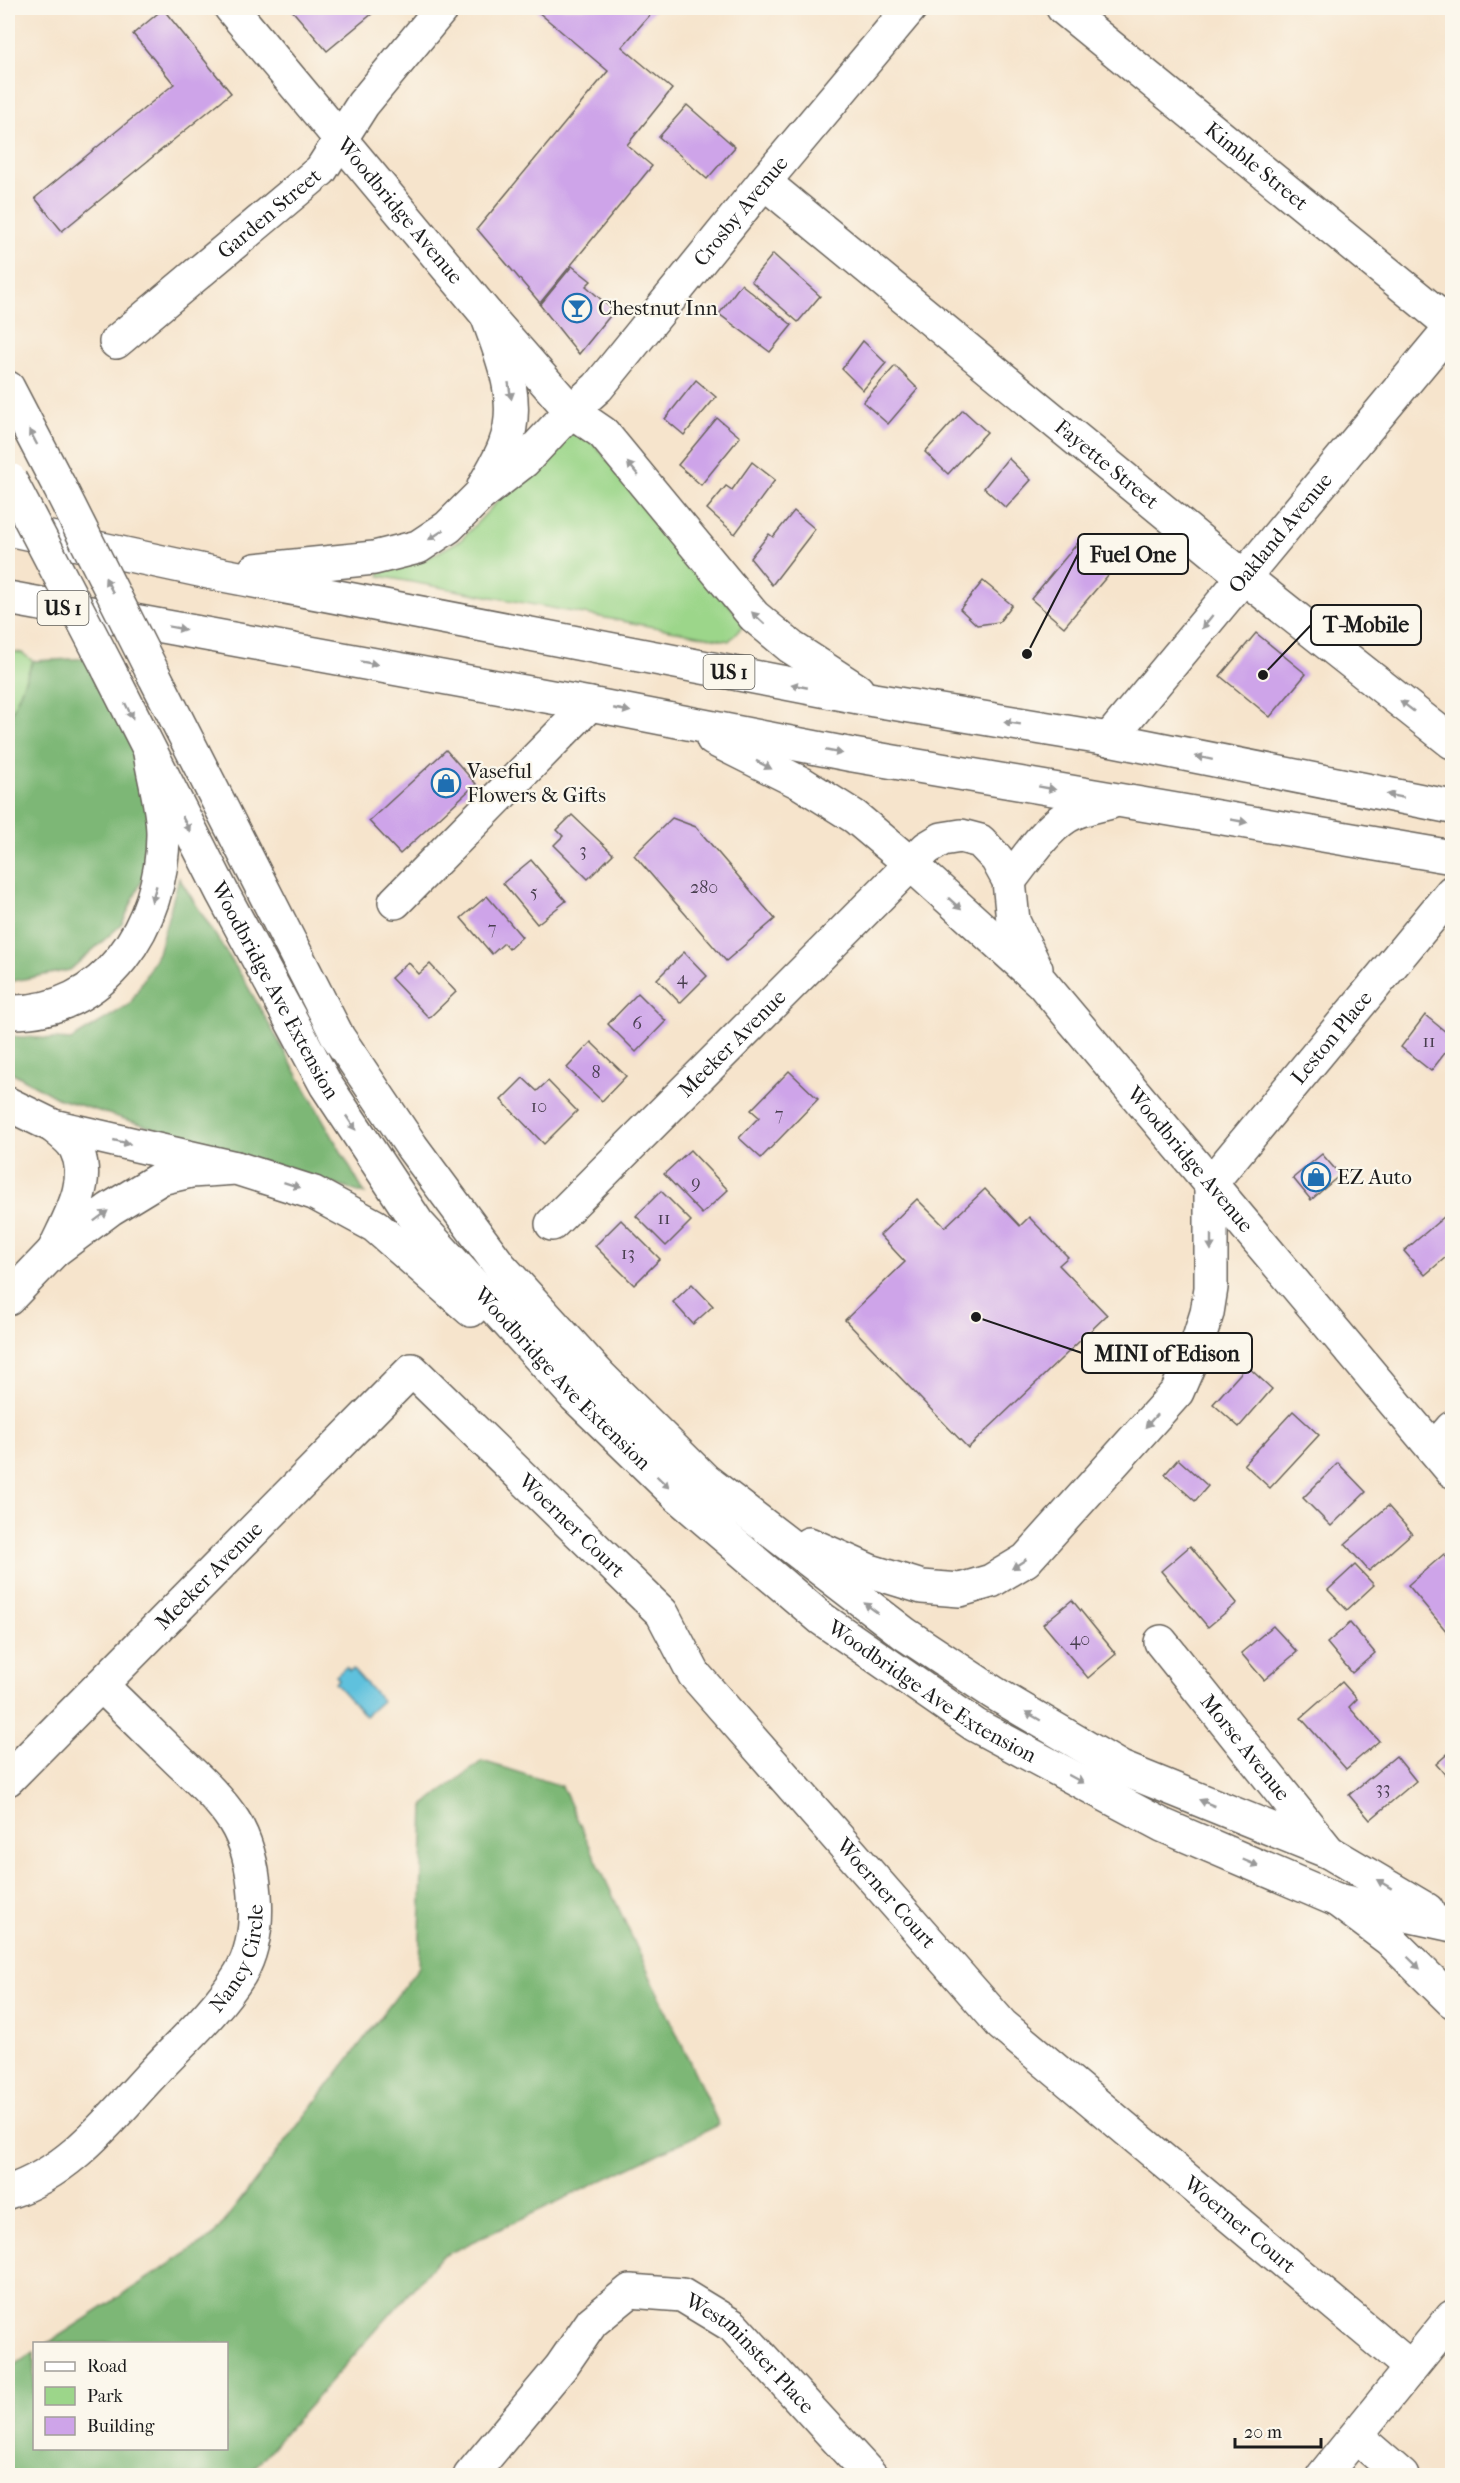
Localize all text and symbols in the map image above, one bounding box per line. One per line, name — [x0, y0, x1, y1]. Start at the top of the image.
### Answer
street label: Kimble Street — [1200, 117, 1313, 216]
street label: Woodbridge Avenue — [332, 132, 468, 289]
street label: Crosby Avenue — [689, 151, 793, 271]
street label: Garden Street — [213, 163, 326, 264]
bar icon: Chestnut Inn — [561, 292, 593, 324]
place label: Chestnut Inn — [598, 296, 718, 320]
one-way arrow — [506, 382, 515, 401]
street label: Fayette Street — [1050, 415, 1164, 514]
one-way arrow — [28, 428, 38, 445]
one-way arrow — [626, 461, 639, 477]
street label: Oakland Avenue — [1224, 468, 1337, 598]
one-way arrow — [428, 529, 444, 540]
callout: Fuel One — [1078, 534, 1188, 574]
text: Fuel One — [1089, 542, 1176, 568]
one-way arrow — [104, 577, 114, 594]
road number: US 1 — [38, 591, 88, 625]
callout: T-Mobile — [1311, 605, 1421, 645]
one-way arrow — [751, 612, 766, 625]
text: T-Mobile — [1322, 612, 1409, 638]
one-way arrow — [1201, 614, 1214, 630]
one-way arrow — [167, 624, 186, 633]
road number: US 1 — [704, 655, 754, 689]
one-way arrow — [359, 659, 378, 668]
one-way arrow — [790, 681, 809, 690]
one-way arrow — [1399, 700, 1414, 712]
one-way arrow — [124, 702, 133, 719]
one-way arrow — [613, 706, 632, 715]
one-way arrow — [1002, 718, 1021, 727]
one-way arrow — [825, 748, 844, 757]
one-way arrow — [1194, 753, 1213, 763]
place label: Vaseful Flowers & Gifts — [466, 759, 606, 807]
one-way arrow — [755, 760, 772, 769]
shop icon: Vaseful Flowers & Gifts — [430, 767, 462, 799]
one-way arrow — [1038, 784, 1057, 793]
one-way arrow — [1385, 791, 1404, 800]
one-way arrow — [182, 815, 191, 832]
one-way arrow — [1230, 817, 1249, 826]
house number: 3 — [579, 840, 587, 861]
street label: Woodbridge Ave Extension — [206, 876, 344, 1104]
house number: 280 — [690, 877, 718, 898]
house number: 5 — [530, 882, 538, 903]
one-way arrow — [149, 885, 158, 903]
one-way arrow — [948, 897, 963, 911]
house number: 7 — [488, 918, 497, 939]
house number: 4 — [677, 968, 688, 989]
street label: Meeker Avenue — [673, 985, 791, 1102]
street label: Leston Place — [1286, 986, 1377, 1089]
house number: 6 — [632, 1013, 642, 1034]
house number: 11 — [1423, 1031, 1435, 1052]
house number: 8 — [591, 1062, 601, 1083]
street label: Woodbridge Avenue — [1121, 1081, 1258, 1237]
house number: 10 — [531, 1096, 547, 1117]
house number: 7 — [775, 1104, 784, 1125]
one-way arrow — [345, 1115, 357, 1131]
one-way arrow — [113, 1137, 132, 1147]
shop icon: EZ Auto — [1300, 1161, 1332, 1193]
place label: EZ Auto — [1337, 1165, 1412, 1189]
house number: 9 — [691, 1172, 701, 1193]
one-way arrow — [283, 1181, 301, 1191]
house number: 11 — [658, 1208, 670, 1229]
one-way arrow — [93, 1210, 108, 1222]
one-way arrow — [1206, 1232, 1216, 1251]
house number: 13 — [621, 1243, 635, 1264]
street label: Woodbridge Ave Extension — [469, 1281, 656, 1475]
callout: MINI of Edison — [1082, 1333, 1252, 1373]
text: MINI of Edison — [1093, 1341, 1240, 1367]
one-way arrow — [1145, 1413, 1158, 1428]
street label: Woerner Court — [513, 1468, 630, 1583]
one-way arrow — [656, 1475, 671, 1489]
street label: Meeker Avenue — [151, 1517, 267, 1634]
one-way arrow — [1011, 1558, 1027, 1569]
one-way arrow — [863, 1601, 879, 1614]
street label: Woodbridge Ave Extension — [822, 1614, 1040, 1768]
house number: 40 — [1070, 1629, 1090, 1650]
street label: Morse Avenue — [1196, 1690, 1295, 1805]
one-way arrow — [1024, 1711, 1041, 1721]
one-way arrow — [1067, 1774, 1084, 1784]
house number: 33 — [1376, 1778, 1390, 1799]
one-way arrow — [1198, 1798, 1216, 1807]
street label: Woerner Court — [831, 1833, 941, 1953]
one-way arrow — [1243, 1858, 1261, 1868]
one-way arrow — [1376, 1878, 1392, 1889]
street label: Nancy Circle — [204, 1904, 268, 2017]
one-way arrow — [1407, 1956, 1422, 1970]
street label: Woerner Court — [1179, 2170, 1301, 2278]
street label: Westminster Place — [680, 2287, 819, 2418]
legend — [33, 2342, 228, 2450]
text: Road — [87, 2356, 127, 2377]
text: Park — [87, 2386, 124, 2407]
scale bar — [1235, 2411, 1320, 2449]
text: Building — [87, 2416, 155, 2437]
text: 20 m — [1244, 2422, 1282, 2443]

